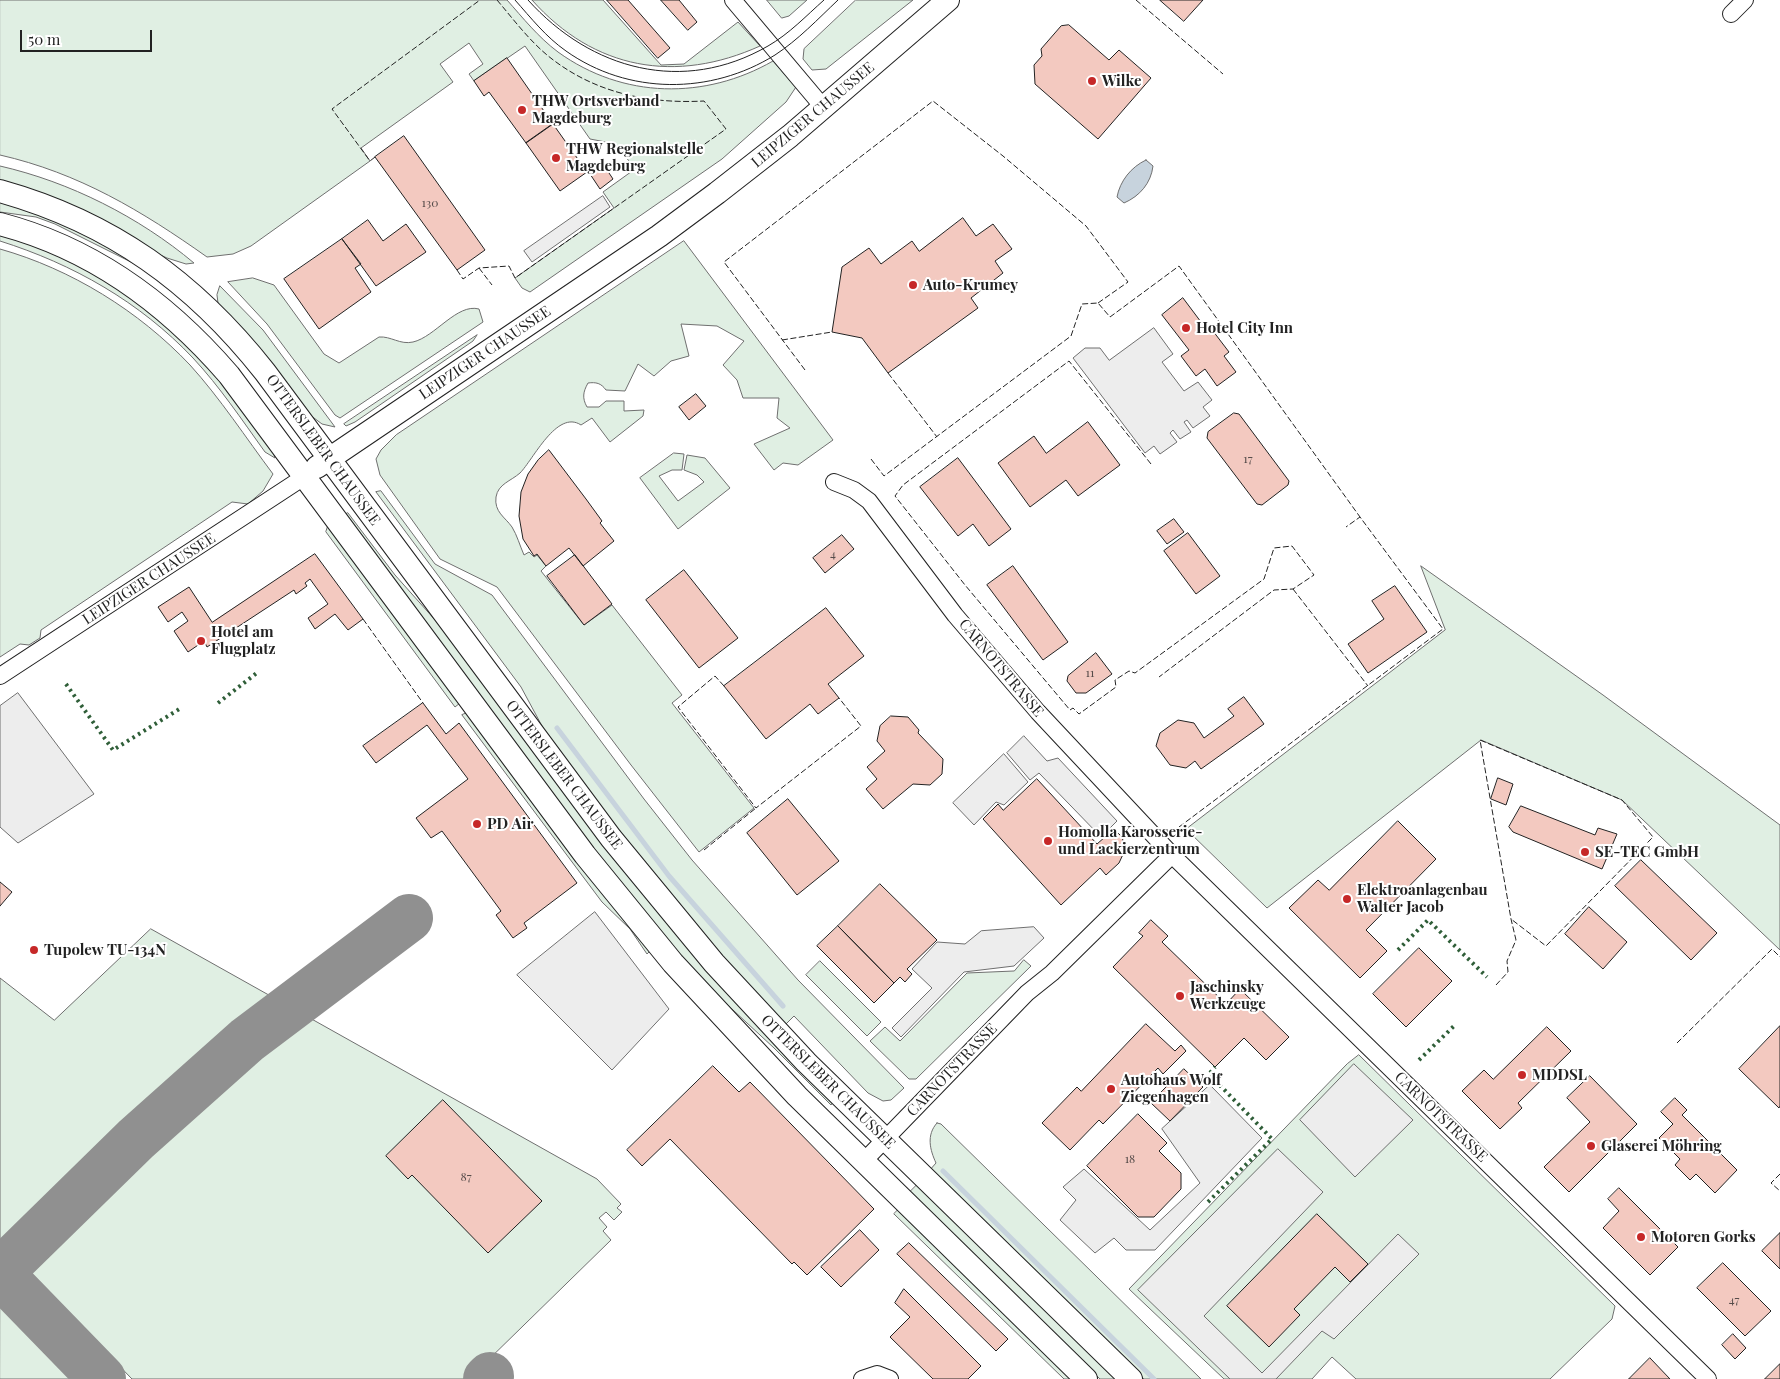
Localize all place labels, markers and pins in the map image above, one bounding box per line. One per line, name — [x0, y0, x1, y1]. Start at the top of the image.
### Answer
place label: Wilke — [1102, 72, 1142, 90]
marker: Wilke — [1086, 75, 1098, 87]
place label: THW Ortsverband Magdeburg — [532, 92, 659, 127]
marker: THW Ortsverband Magdeburg — [516, 104, 528, 116]
place label: THW Regionalstelle Magdeburg — [566, 140, 704, 175]
marker: THW Regionalstelle Magdeburg — [550, 152, 562, 164]
place label: Auto-Krumey — [923, 276, 1018, 294]
marker: Auto-Krumey — [907, 279, 919, 291]
place label: Hotel City Inn — [1196, 319, 1293, 337]
marker: Hotel City Inn — [1180, 322, 1192, 334]
place label: Hotel am Flugplatz — [211, 623, 276, 658]
marker: Hotel am Flugplatz — [195, 635, 207, 647]
place label: PD Air — [487, 815, 533, 833]
marker: PD Air — [471, 818, 483, 830]
place label: Homolla Karosserie- und Lackierzentrum — [1058, 823, 1202, 858]
marker: Homolla Karosserie- und Lackierzentrum — [1042, 835, 1054, 847]
place label: SE-TEC GmbH — [1595, 843, 1699, 861]
marker: SE-TEC GmbH — [1579, 846, 1591, 858]
place label: Elektroanlagenbau Walter Jacob — [1357, 881, 1488, 916]
marker: Elektroanlagenbau Walter Jacob — [1341, 893, 1353, 905]
place label: Tupolew TU-134N — [44, 941, 166, 959]
marker: Tupolew TU-134N — [28, 944, 40, 956]
place label: Jaschinsky Werkzeuge — [1190, 978, 1266, 1013]
marker: Jaschinsky Werkzeuge — [1174, 990, 1186, 1002]
place label: MDDSL — [1532, 1066, 1587, 1084]
marker: MDDSL — [1516, 1069, 1528, 1081]
place label: Autohaus Wolf Ziegenhagen — [1121, 1071, 1221, 1106]
marker: Autohaus Wolf Ziegenhagen — [1105, 1083, 1117, 1095]
place label: Glaserei Möhring — [1601, 1137, 1722, 1155]
marker: Glaserei Möhring — [1585, 1140, 1597, 1152]
place label: Motoren Gorks — [1651, 1228, 1756, 1246]
marker: Motoren Gorks — [1635, 1231, 1647, 1243]

